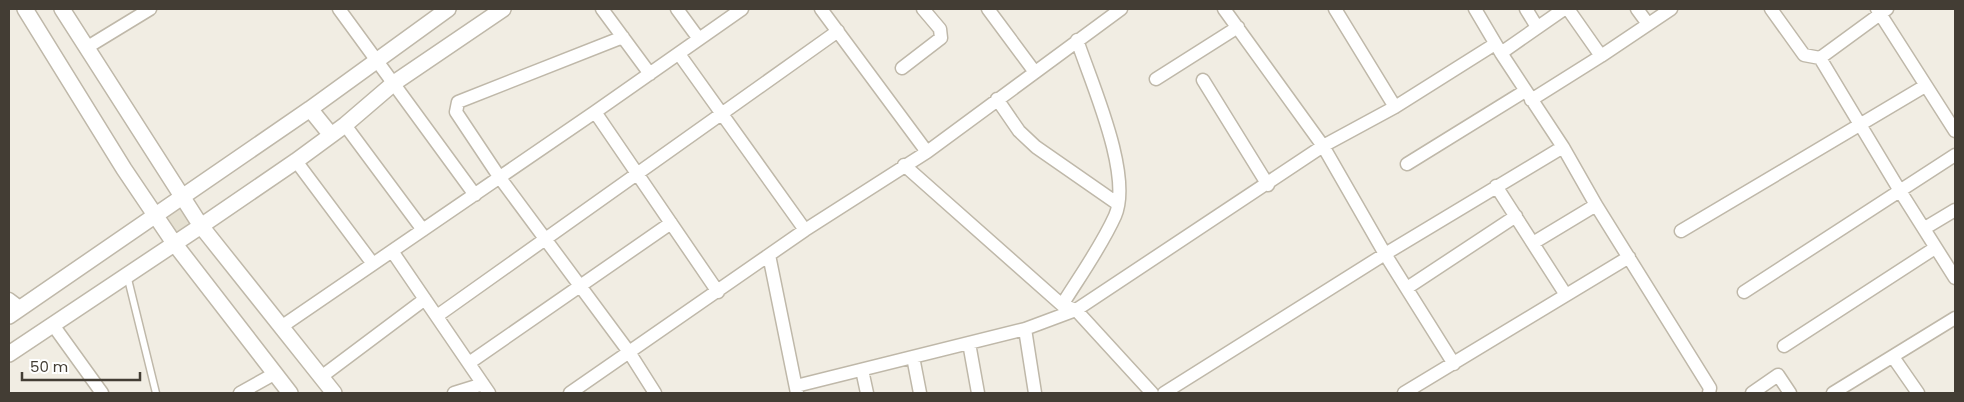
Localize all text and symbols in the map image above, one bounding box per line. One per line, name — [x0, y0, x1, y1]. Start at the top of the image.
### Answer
scale bar — [22, 350, 140, 382]
text: 50 m — [30, 356, 68, 377]

